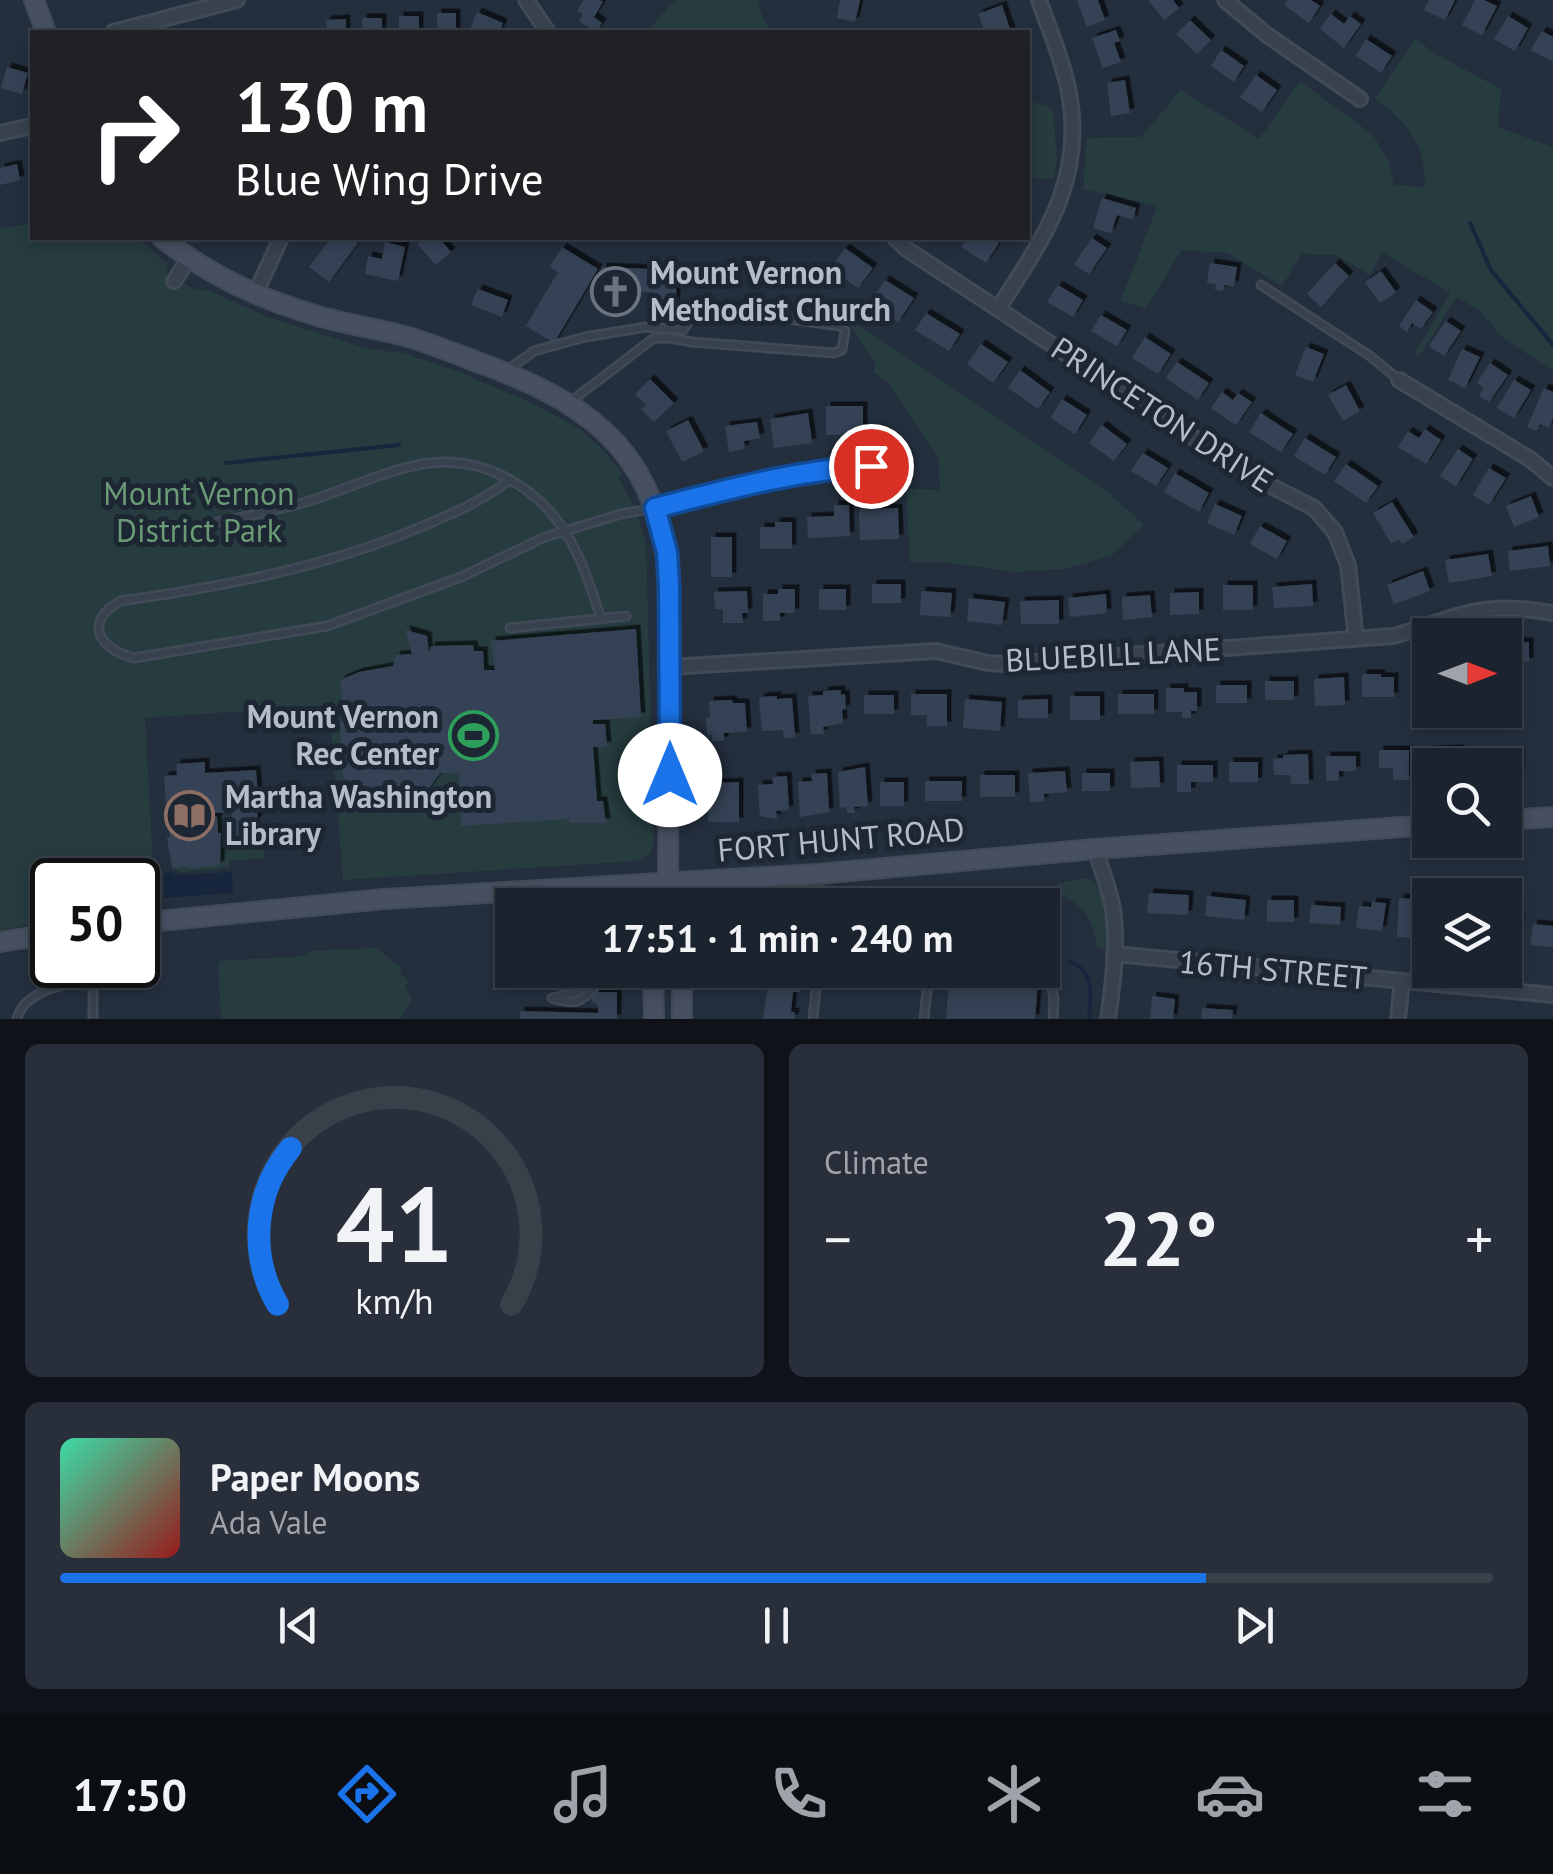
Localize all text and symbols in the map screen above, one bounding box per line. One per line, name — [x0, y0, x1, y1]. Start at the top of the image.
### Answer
text: 130 m — [235, 61, 428, 151]
icon: right — [70, 70, 200, 200]
text: Blue Wing Drive — [235, 149, 544, 207]
place label: Mount Vernon Methodist Church — [650, 251, 891, 330]
church icon: Mount Vernon Methodist Church — [589, 265, 641, 317]
street label: PRINCETON DRIVE — [1044, 327, 1281, 501]
pin — [829, 424, 914, 509]
icon: arrive — [844, 439, 899, 494]
park label: Mount Vernon District Park — [103, 472, 295, 551]
north arrow — [1412, 618, 1522, 728]
map controls — [1412, 618, 1522, 988]
street label: BLUEBILL LANE — [1004, 627, 1222, 681]
place label: Mount Vernon Rec Center — [247, 695, 440, 774]
sports icon: Mount Vernon Rec Center — [448, 709, 500, 761]
position arrow — [618, 723, 722, 827]
button: search — [1412, 748, 1522, 858]
place label: Martha Washington Library — [225, 775, 492, 854]
library icon: Martha Washington Library — [164, 789, 216, 841]
street label: FORT HUNT ROAD — [716, 807, 966, 871]
speed limit sign: 50 — [30, 858, 160, 988]
button: layers — [1412, 878, 1522, 988]
text: 17:51 · 1 min · 240 m — [602, 913, 953, 962]
street label: 16TH STREET — [1177, 940, 1369, 998]
text: Climate — [824, 1141, 929, 1183]
text: 41 — [336, 1156, 453, 1291]
text: 22° — [1100, 1190, 1217, 1287]
text: − — [824, 1203, 852, 1274]
text: + — [1465, 1203, 1493, 1274]
text: km/h — [355, 1278, 434, 1324]
text: Paper Moons — [210, 1452, 420, 1501]
text: Ada Vale — [210, 1501, 327, 1543]
icon: previous — [271, 1598, 326, 1653]
icon: pause — [749, 1598, 804, 1653]
icon: next — [1227, 1598, 1282, 1653]
icon: directions — [332, 1759, 402, 1829]
icon: music — [548, 1759, 618, 1829]
icon: phone — [764, 1759, 834, 1829]
icon: climate — [979, 1759, 1049, 1829]
icon: car — [1195, 1759, 1265, 1829]
icon: filters — [1410, 1759, 1480, 1829]
text: 17:50 — [73, 1765, 187, 1823]

